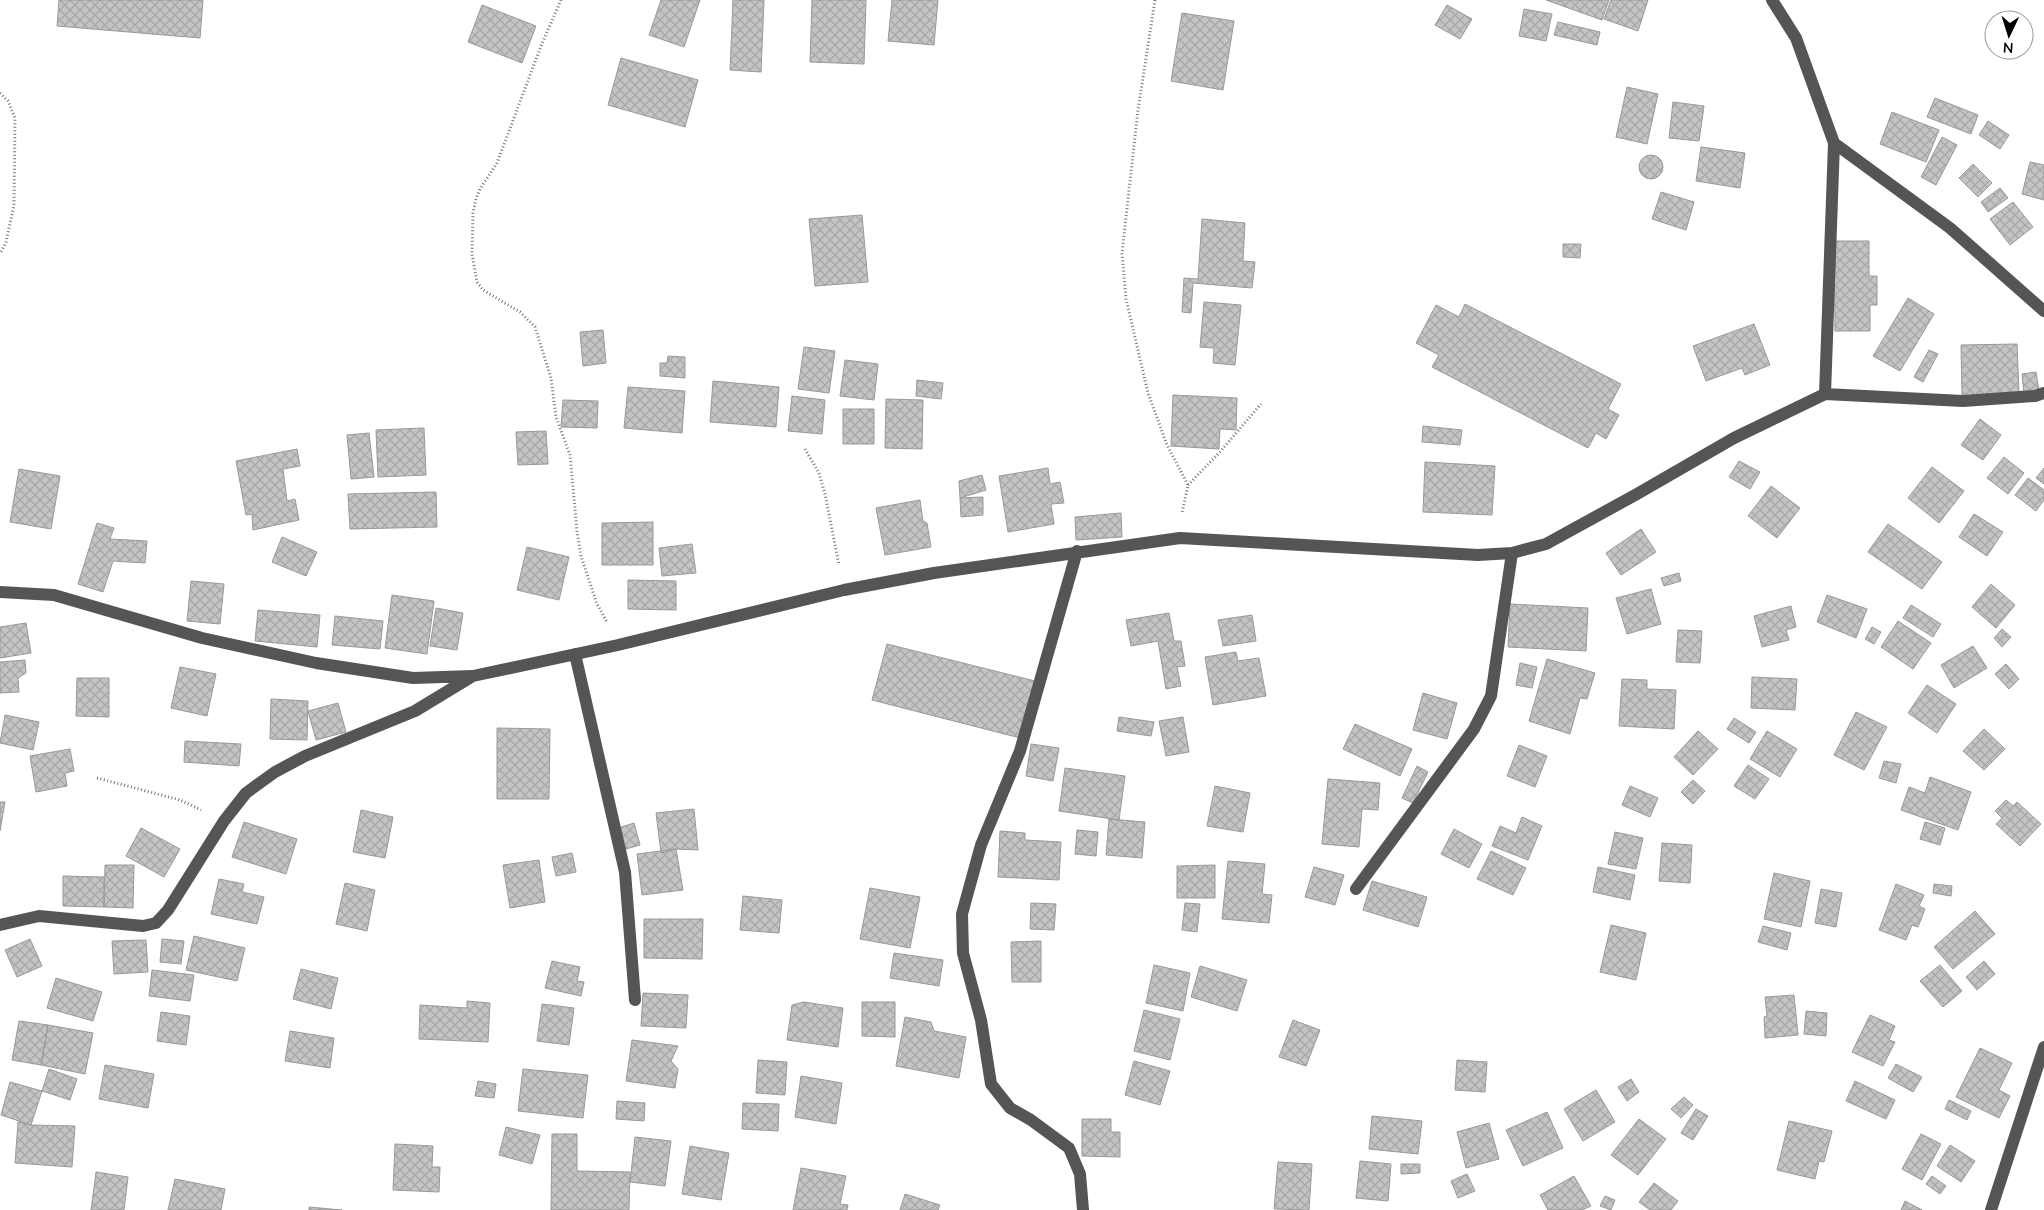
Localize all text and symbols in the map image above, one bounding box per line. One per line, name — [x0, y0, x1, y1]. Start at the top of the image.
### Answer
north arrow — [1984, 10, 2034, 60]
text: N — [2002, 38, 2014, 57]

